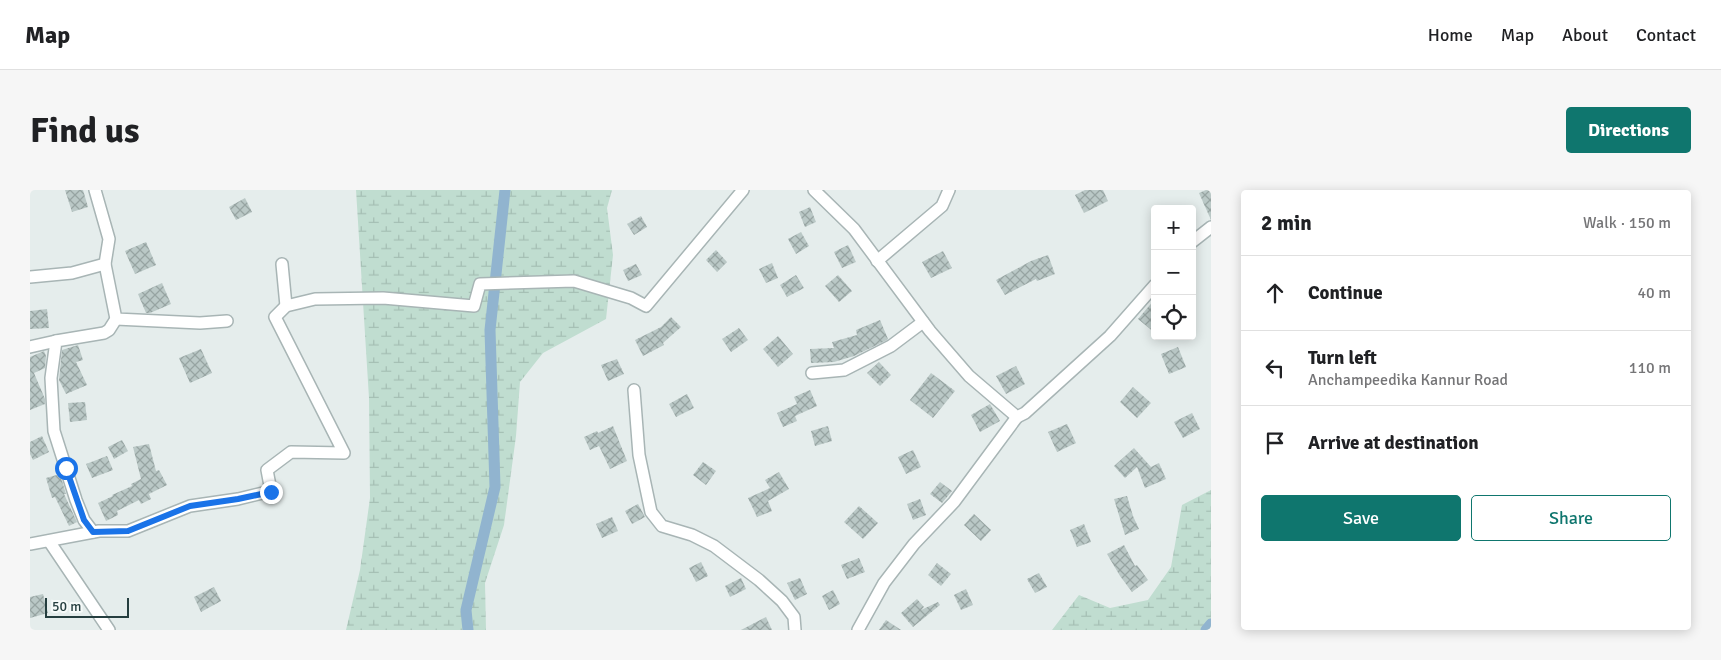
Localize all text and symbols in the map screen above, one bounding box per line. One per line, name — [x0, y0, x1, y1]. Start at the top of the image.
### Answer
text: Map — [25, 20, 70, 50]
text: Home — [1428, 24, 1473, 46]
text: Map — [1501, 24, 1534, 46]
text: About — [1562, 24, 1608, 46]
text: Contact — [1636, 24, 1696, 46]
button: Directions — [1566, 107, 1691, 153]
text: Find us — [30, 109, 140, 152]
map controls — [1151, 205, 1196, 340]
button: + — [1151, 205, 1196, 250]
text: 2 min — [1261, 210, 1312, 236]
text: Walk · 150 m — [1583, 213, 1671, 233]
button: − — [1151, 250, 1196, 295]
icon: ahead — [1261, 279, 1289, 307]
text: Continue — [1308, 281, 1383, 305]
text: 40 m — [1637, 283, 1671, 303]
button: locate — [1151, 295, 1196, 340]
text: Turn left — [1308, 346, 1377, 370]
icon: left — [1261, 354, 1289, 382]
text: 110 m — [1629, 358, 1671, 378]
text: Anchampeedika Kannur Road — [1308, 370, 1508, 390]
icon: arrive — [1261, 429, 1289, 457]
text: Arrive at destination — [1308, 431, 1479, 455]
route start — [55, 457, 78, 480]
route end — [260, 481, 283, 504]
button: Save — [1261, 495, 1461, 541]
button: Share — [1471, 495, 1671, 541]
scale bar — [45, 595, 129, 618]
text: 50 m — [52, 598, 81, 615]

